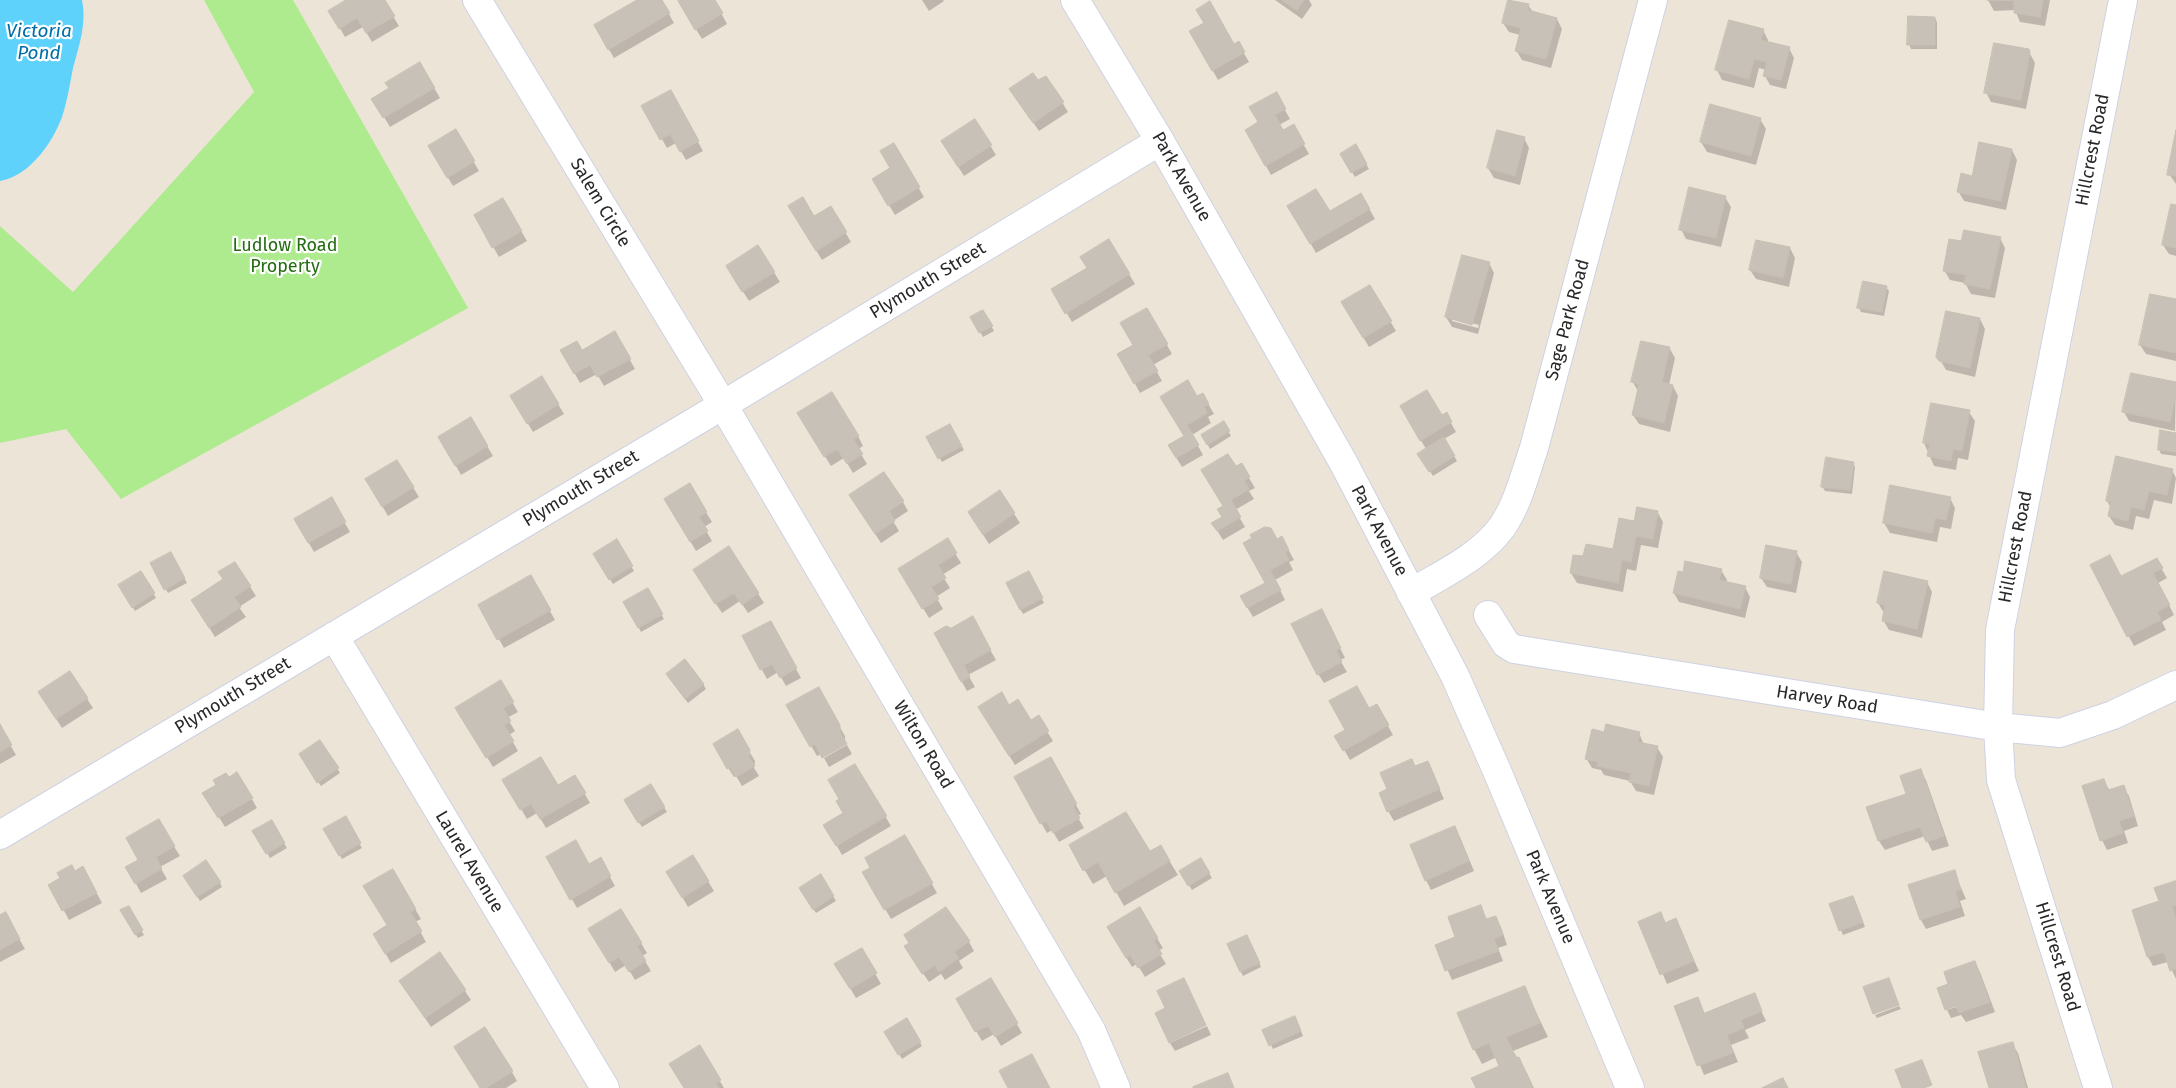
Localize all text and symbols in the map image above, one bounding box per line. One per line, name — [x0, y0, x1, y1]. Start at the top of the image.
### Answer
water label: Victoria Pond — [6, 21, 72, 65]
street label: Hillcrest Road — [2072, 92, 2114, 208]
street label: Park Avenue — [1147, 128, 1215, 226]
street label: Salem Circle — [565, 155, 635, 251]
park label: Ludlow Road Property — [233, 235, 337, 278]
street label: Plymouth Street — [866, 238, 990, 324]
street label: Sage Park Road — [1541, 257, 1595, 383]
street label: Plymouth Street — [519, 446, 643, 532]
street label: Park Avenue — [1346, 482, 1412, 580]
street label: Hillcrest Road — [1995, 489, 2037, 605]
street label: Plymouth Street — [171, 653, 295, 739]
street label: Harvey Road — [1775, 681, 1879, 719]
street label: Wilton Road — [888, 697, 958, 793]
street label: Laurel Avenue — [430, 807, 508, 917]
street label: Park Avenue — [1521, 847, 1579, 947]
street label: Hillcrest Road — [2030, 899, 2084, 1015]

